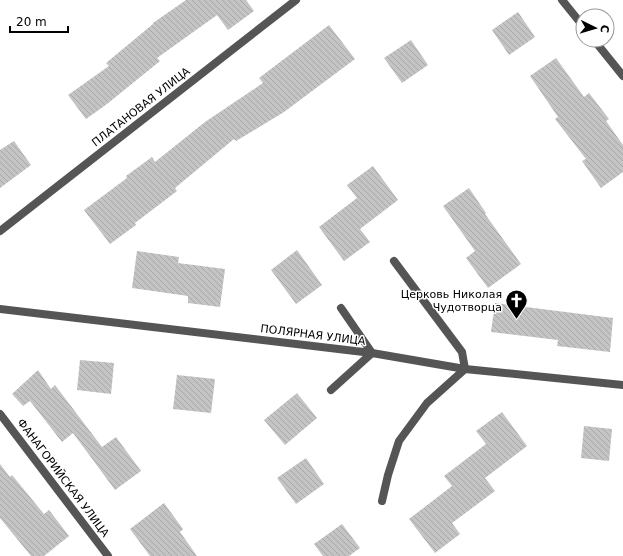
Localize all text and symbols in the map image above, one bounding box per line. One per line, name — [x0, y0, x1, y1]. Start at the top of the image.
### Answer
scale bar — [10, 8, 68, 34]
north arrow — [575, 8, 615, 48]
text: 20 m — [16, 15, 47, 29]
text: С — [598, 24, 611, 33]
street label: ПЛАТАНОВАЯ УЛИЦА — [89, 64, 193, 149]
church icon: Церковь Николая Чудотворца — [504, 287, 530, 320]
place label: Церковь Николая Чудотворца — [401, 288, 502, 314]
street label: ПОЛЯРНАЯ УЛИЦА — [260, 322, 367, 348]
street label: ФАНАГОРИЙСКАЯ УЛИЦА — [14, 416, 112, 540]

